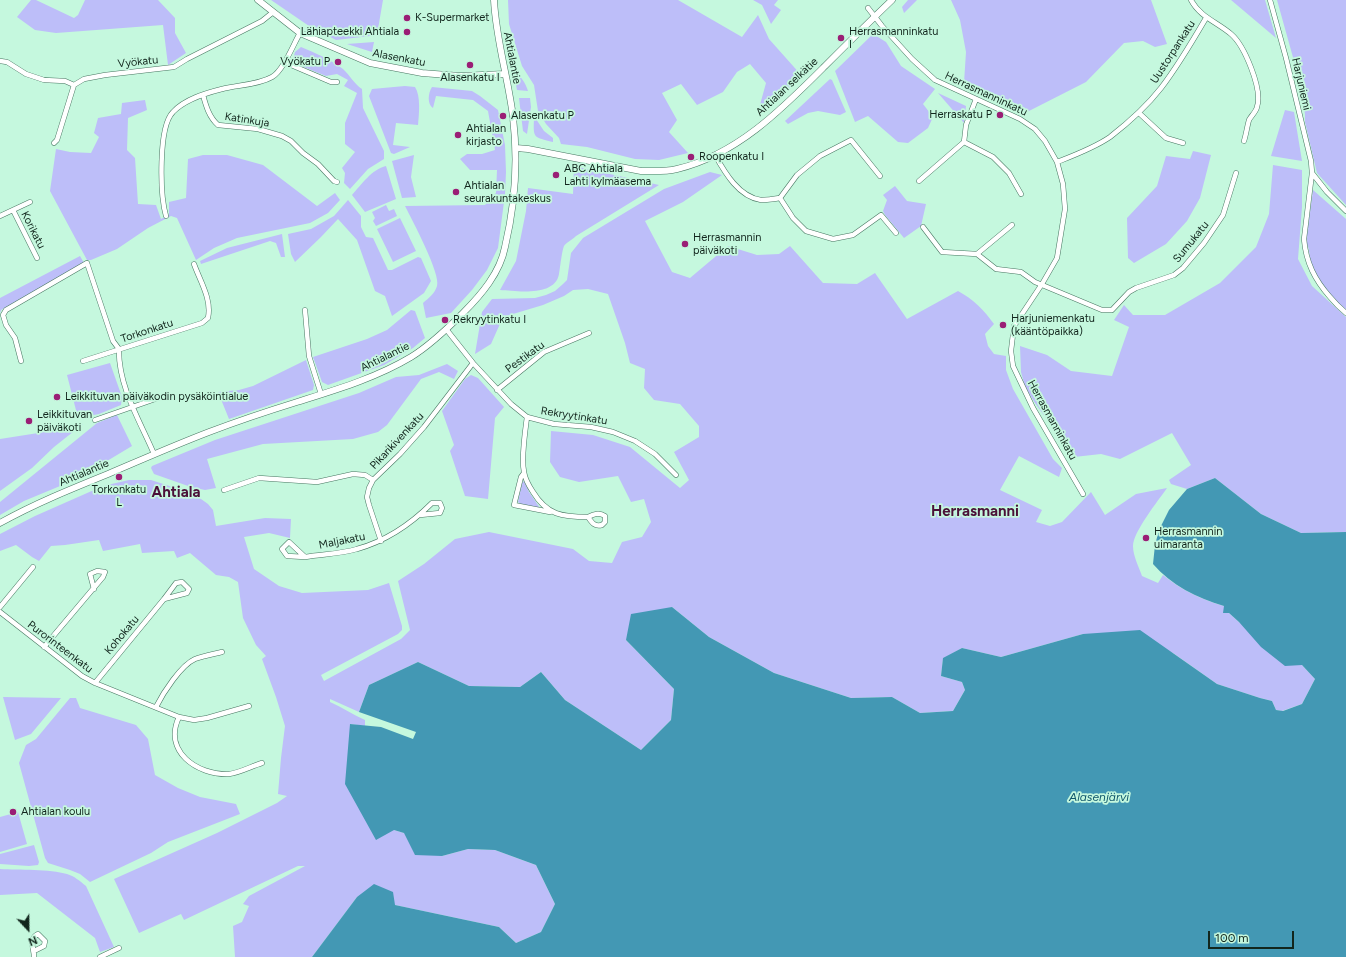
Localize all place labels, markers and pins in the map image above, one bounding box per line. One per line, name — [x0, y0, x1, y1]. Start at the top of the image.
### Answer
place label: K-Supermarket — [415, 11, 489, 25]
marker: K-Supermarket — [402, 13, 412, 23]
place label: Lähiapteekki Ahtiala — [301, 25, 399, 39]
place label: Herrasmanninkatu I — [849, 25, 938, 51]
marker: Lähiapteekki Ahtiala — [402, 27, 412, 37]
marker: Herrasmanninkatu I — [836, 33, 846, 43]
place label: Vyökatu P — [280, 55, 330, 69]
marker: Vyökatu P — [333, 57, 343, 67]
marker: Alasenkatu I — [465, 60, 475, 70]
place label: Alasenkatu I — [440, 71, 500, 85]
place label: Herraskatu P — [929, 108, 992, 122]
place label: Alasenkatu P — [511, 109, 574, 123]
marker: Herraskatu P — [995, 110, 1005, 120]
marker: Alasenkatu P — [498, 111, 508, 121]
place label: Ahtialan kirjasto — [466, 122, 506, 148]
marker: Ahtialan kirjasto — [453, 130, 463, 140]
place label: Roopenkatu I — [699, 150, 764, 164]
marker: Roopenkatu I — [686, 152, 696, 162]
place label: ABC Ahtiala Lahti kylmäasema — [564, 162, 651, 188]
marker: ABC Ahtiala Lahti kylmäasema — [551, 170, 561, 180]
place label: Ahtialan seurakuntakeskus — [464, 179, 551, 205]
marker: Ahtialan seurakuntakeskus — [451, 187, 461, 197]
place label: Herrasmannin päiväkoti — [693, 231, 761, 257]
marker: Herrasmannin päiväkoti — [680, 239, 690, 249]
place label: Harjuniemenkatu (kääntöpaikka) — [1011, 312, 1095, 338]
place label: Rekryytinkatu I — [453, 313, 526, 327]
marker: Rekryytinkatu I — [440, 315, 450, 325]
marker: Harjuniemenkatu (kääntöpaikka) — [998, 320, 1008, 330]
place label: Leikkituvan päiväkodin pysäköintialue — [65, 390, 248, 404]
marker: Leikkituvan päiväkodin pysäköintialue — [52, 392, 62, 402]
place label: Leikkituvan päiväkoti — [37, 408, 92, 434]
marker: Leikkituvan päiväkoti — [24, 416, 34, 426]
marker: Torkonkatu L — [114, 472, 124, 482]
place label: Torkonkatu L — [92, 483, 146, 509]
place label: Herrasmannin uimaranta — [1154, 525, 1222, 551]
marker: Herrasmannin uimaranta — [1141, 533, 1151, 543]
place label: Ahtialan koulu — [21, 805, 90, 819]
marker: Ahtialan koulu — [8, 807, 18, 817]

